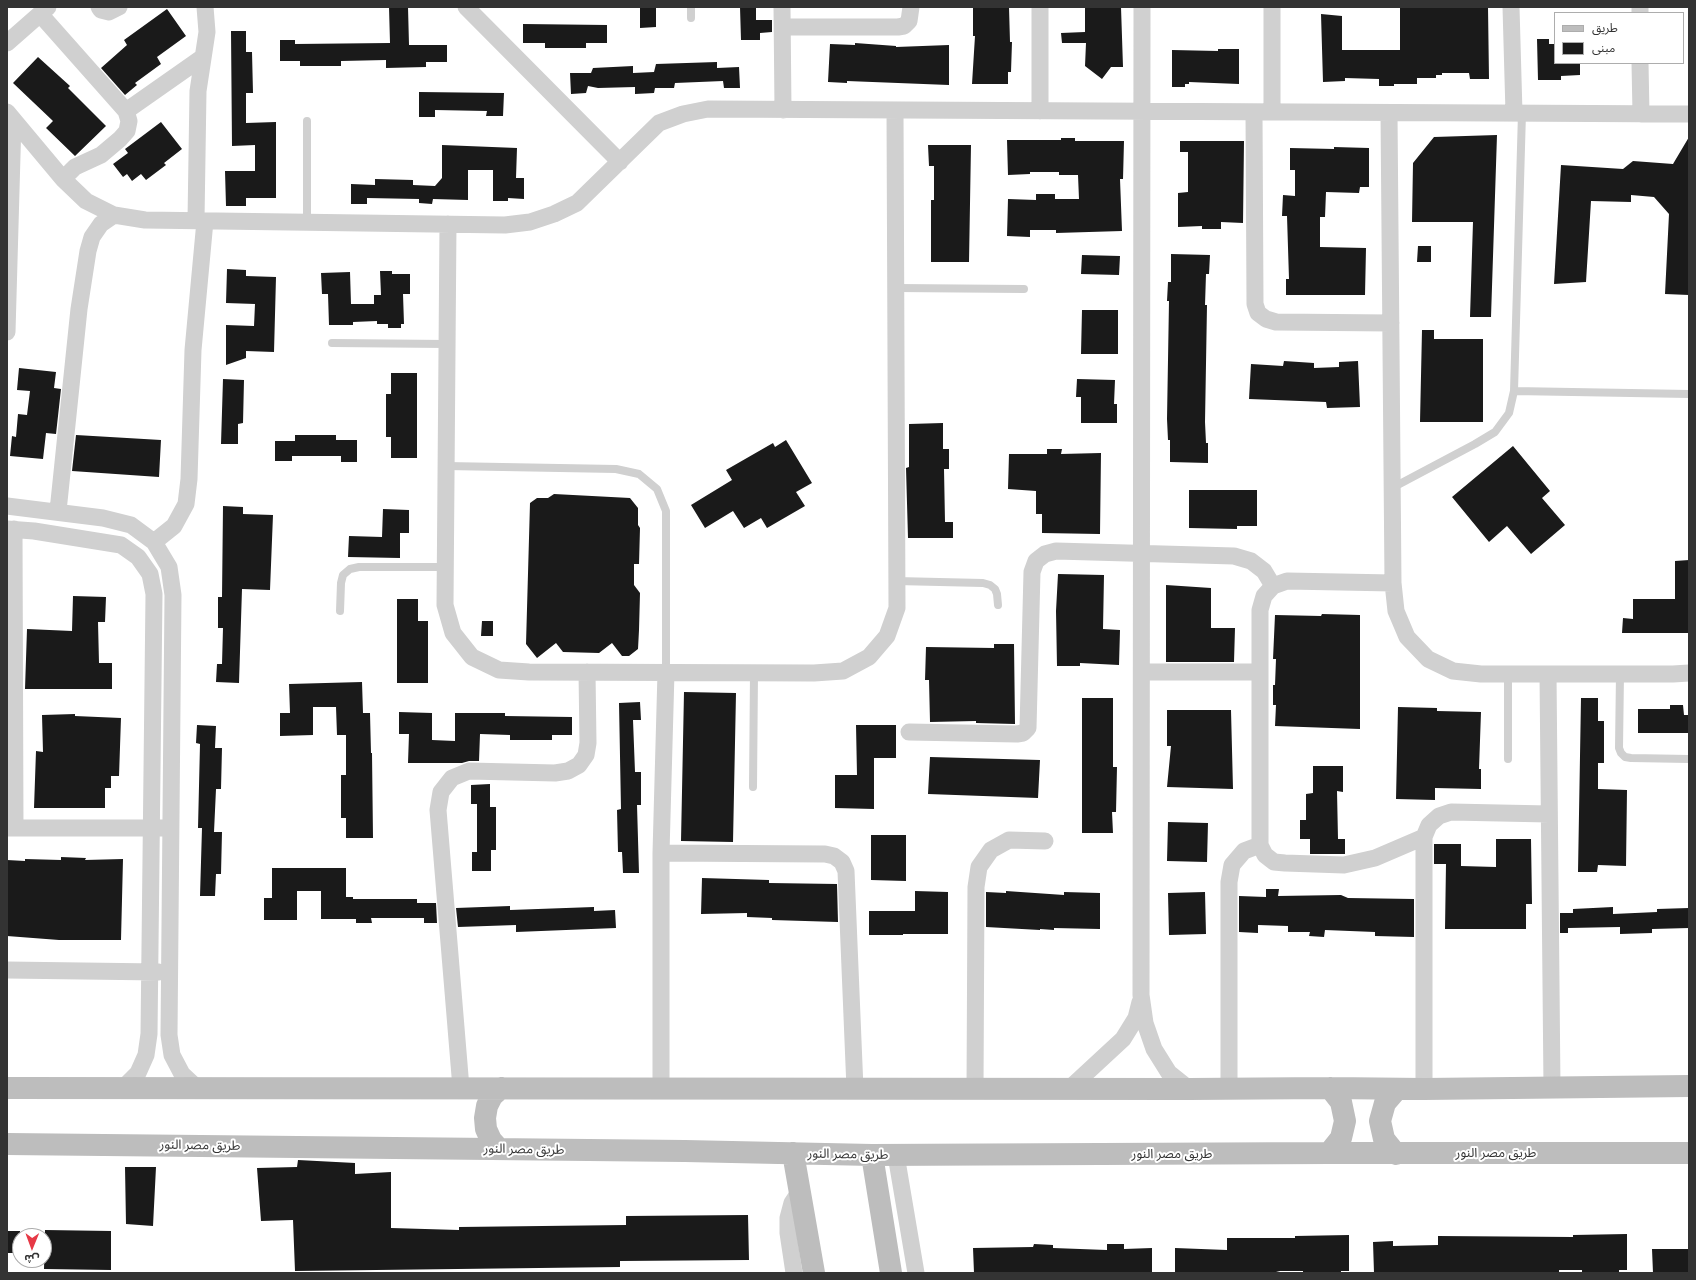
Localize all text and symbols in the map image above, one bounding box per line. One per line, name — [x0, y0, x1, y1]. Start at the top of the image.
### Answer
legend — [1554, 12, 1684, 64]
text: طريق — [1592, 20, 1618, 35]
text: مبنى — [1592, 40, 1615, 55]
street label: طريق مصر النور — [159, 1136, 241, 1154]
street label: طريق مصر النور — [483, 1140, 565, 1158]
street label: طريق مصر النور — [807, 1145, 889, 1163]
street label: طريق مصر النور — [1456, 1145, 1536, 1161]
street label: طريق مصر النور — [1132, 1146, 1212, 1162]
north arrow — [12, 1228, 52, 1268]
text: ش — [24, 1253, 39, 1266]

